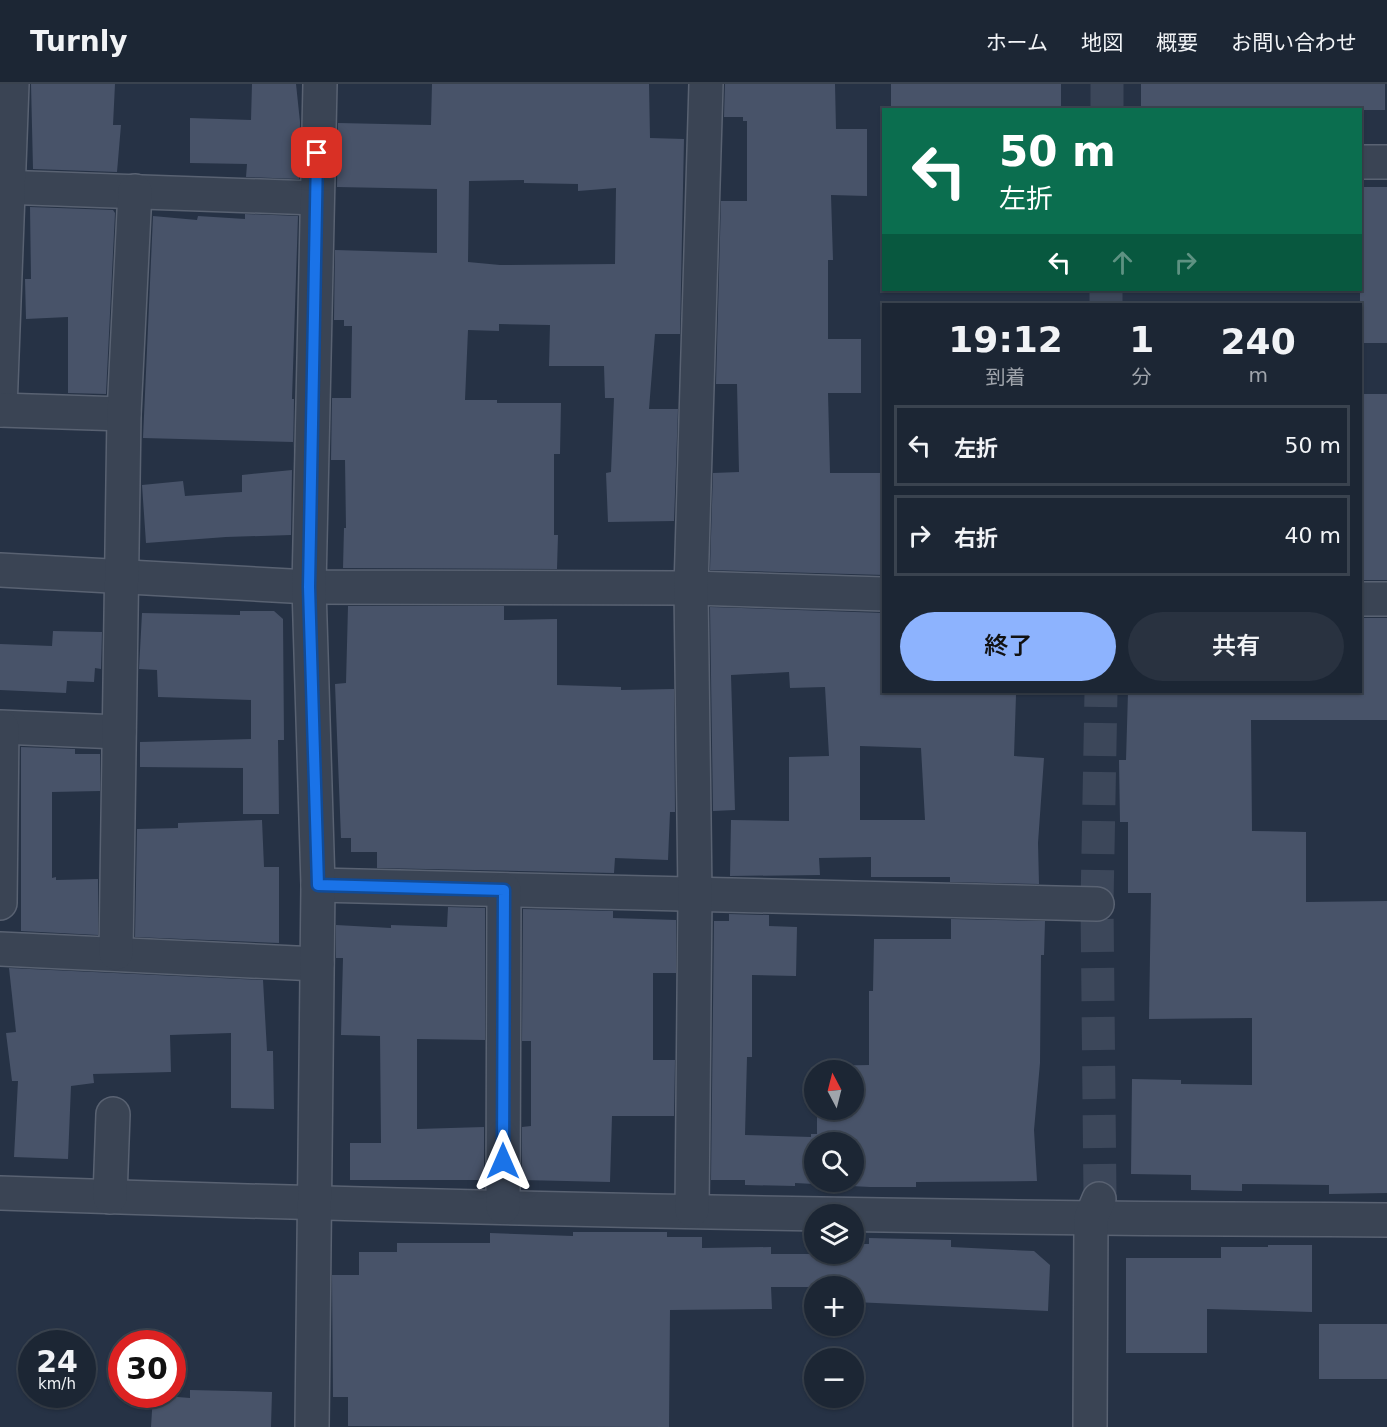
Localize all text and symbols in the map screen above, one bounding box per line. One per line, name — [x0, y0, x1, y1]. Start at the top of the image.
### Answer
text: Turnly — [30, 25, 128, 58]
text: ホーム — [986, 31, 1048, 55]
text: 地図 — [1081, 31, 1123, 55]
text: 概要 — [1156, 31, 1198, 55]
text: お問い合わせ — [1231, 31, 1357, 55]
pin — [291, 127, 342, 178]
text: 50 m — [999, 127, 1116, 176]
icon: left — [900, 132, 978, 210]
icon: arrive — [300, 136, 333, 169]
text: 左折 — [999, 183, 1053, 214]
icon: left — [1043, 246, 1076, 279]
icon: ahead — [1106, 246, 1139, 279]
icon: right — [1169, 246, 1202, 279]
text: 19:12 — [948, 319, 1063, 360]
text: 1 — [1129, 319, 1154, 360]
text: 240 — [1221, 321, 1296, 362]
text: m — [1248, 363, 1268, 387]
text: 到着 — [986, 365, 1026, 389]
text: 分 — [1132, 365, 1152, 389]
icon: left — [903, 429, 936, 462]
text: 50 m — [1285, 433, 1341, 458]
text: 左折 — [954, 436, 998, 461]
icon: right — [903, 519, 936, 552]
text: 40 m — [1285, 523, 1341, 548]
text: 右折 — [954, 526, 998, 551]
button: 終了 — [900, 612, 1116, 681]
button: 共有 — [1128, 612, 1344, 681]
north arrow — [804, 1060, 864, 1120]
map controls — [804, 1060, 864, 1408]
position arrow — [471, 1129, 535, 1193]
button: search — [804, 1132, 864, 1192]
button: layers — [804, 1204, 864, 1264]
button: + — [804, 1276, 864, 1336]
speed limit sign: 30 — [108, 1330, 186, 1408]
text: 24 — [36, 1344, 78, 1379]
button: − — [804, 1348, 864, 1408]
text: km/h — [38, 1375, 76, 1393]

